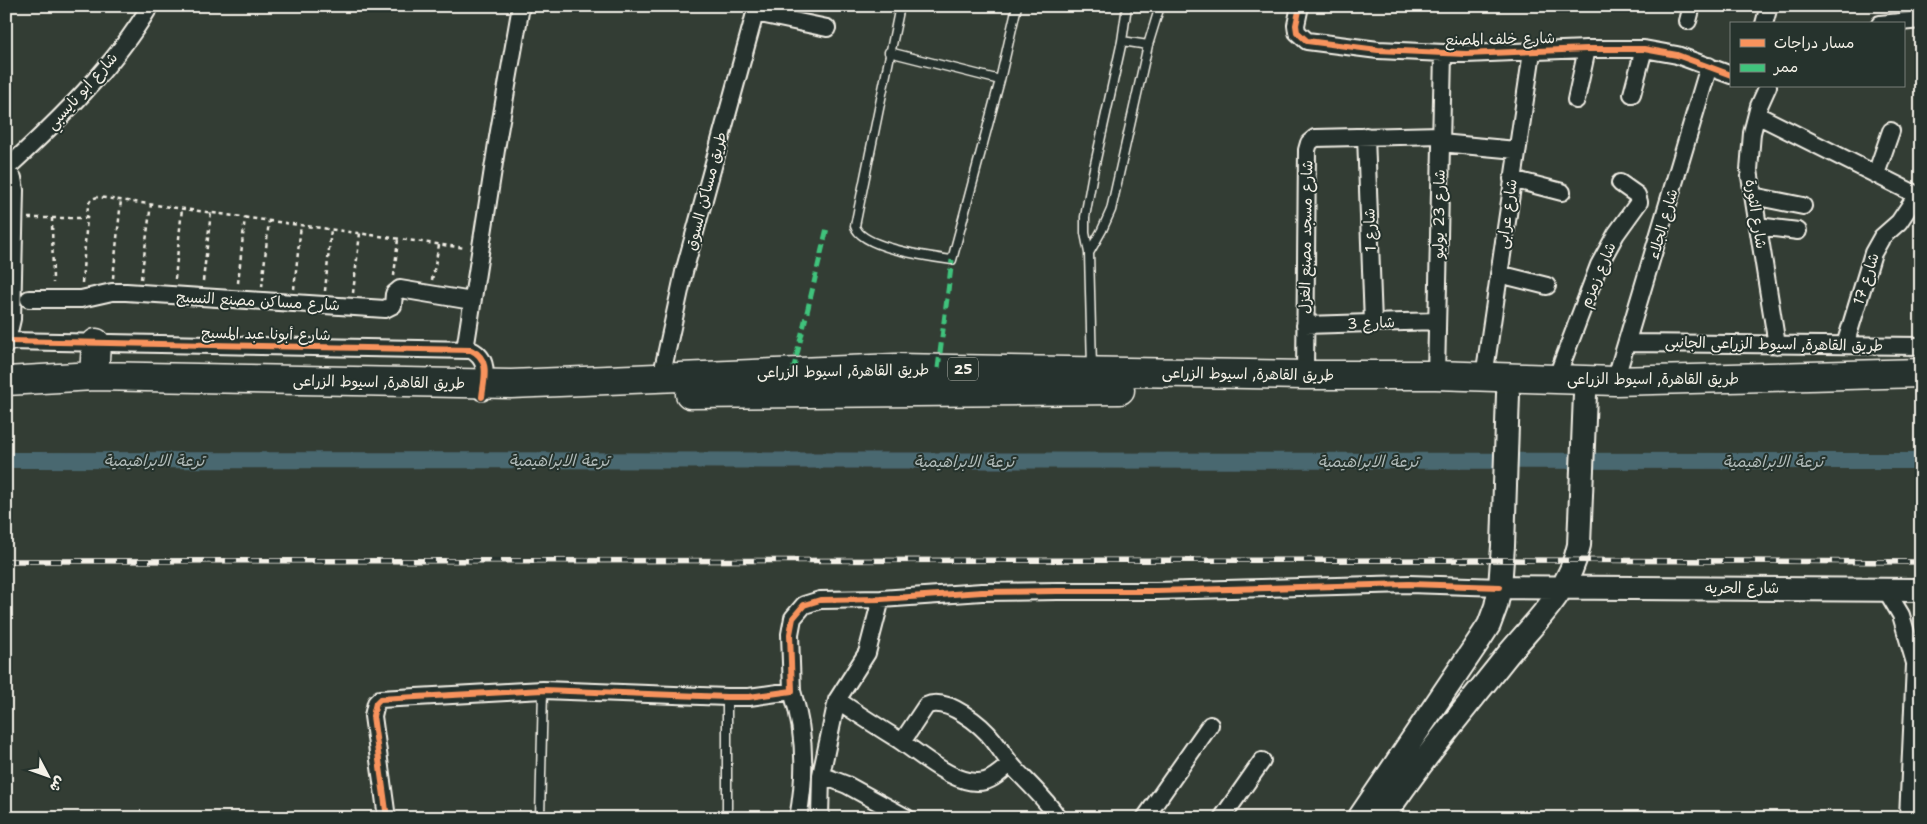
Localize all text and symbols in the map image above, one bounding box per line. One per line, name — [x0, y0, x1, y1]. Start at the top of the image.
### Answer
legend — [1730, 22, 1904, 88]
street label: شارع خلف المصنع — [1445, 28, 1555, 51]
text: مسار دراجات — [1774, 33, 1854, 53]
street label: شارع ابو نايسبي — [42, 48, 124, 136]
text: ممر — [1772, 57, 1798, 77]
street label: طريق مساكن السوق — [681, 130, 731, 252]
street label: شارع مسجد مصنع الغزل — [1295, 160, 1318, 314]
street label: شارع 23 يوليو — [1428, 169, 1450, 260]
street label: شارع عرابى — [1492, 178, 1522, 250]
street label: شارع الثورة — [1741, 178, 1771, 250]
street label: شارع الجلاء — [1643, 186, 1683, 262]
street label: شارع 1 — [1359, 208, 1381, 252]
street label: شارع زمزم — [1575, 239, 1622, 311]
street label: شارع 17 — [1848, 250, 1884, 308]
street label: شارع مساكن مصنع النسيج — [176, 287, 340, 316]
street label: شارع 3 — [1347, 312, 1395, 334]
street label: شارع أبونا عبد المسيح — [201, 323, 331, 345]
street label: طريق القاهرة, اسيوط الزراعى الجانبى — [1665, 332, 1883, 356]
road number: 25 — [948, 358, 978, 380]
street label: طريق القاهرة, اسيوط الزراعى — [757, 359, 929, 383]
street label: طريق القاهرة, اسيوط الزراعى — [1162, 362, 1334, 386]
street label: طريق القاهرة, اسيوط الزراعى — [1567, 369, 1739, 389]
street label: طريق القاهرة, اسيوط الزراعى — [293, 370, 465, 394]
water label: ترعة الابراهيمية — [104, 450, 208, 471]
water label: ترعة الابراهيمية — [509, 450, 613, 471]
water label: ترعة الابراهيمية — [914, 451, 1018, 472]
water label: ترعة الابراهيمية — [1318, 451, 1422, 472]
water label: ترعة الابراهيمية — [1723, 451, 1827, 472]
street label: شارع الحريه — [1705, 578, 1779, 598]
north arrow — [22, 752, 72, 802]
text: ش — [46, 773, 70, 796]

